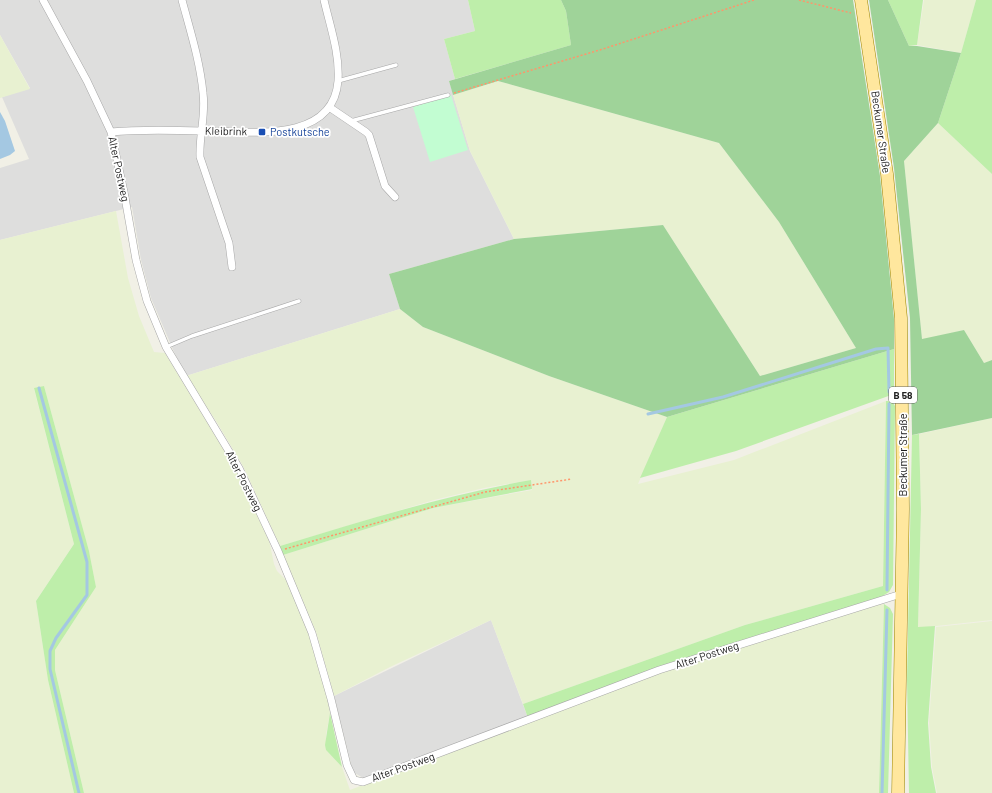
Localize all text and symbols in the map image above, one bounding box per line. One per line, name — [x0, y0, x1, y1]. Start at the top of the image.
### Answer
street label: Beckumer Straße — [869, 90, 894, 174]
street label: Kleibrink — [205, 124, 248, 137]
place label: Postkutsche — [270, 125, 330, 138]
marker: Postkutsche — [257, 127, 267, 137]
street label: Alter Postweg — [106, 135, 133, 203]
road number: B 58 — [889, 387, 917, 403]
street label: Beckumer Straße — [896, 413, 909, 497]
street label: Alter Postweg — [224, 448, 265, 513]
street label: Alter Postweg — [673, 638, 740, 671]
street label: Alter Postweg — [370, 749, 436, 784]

